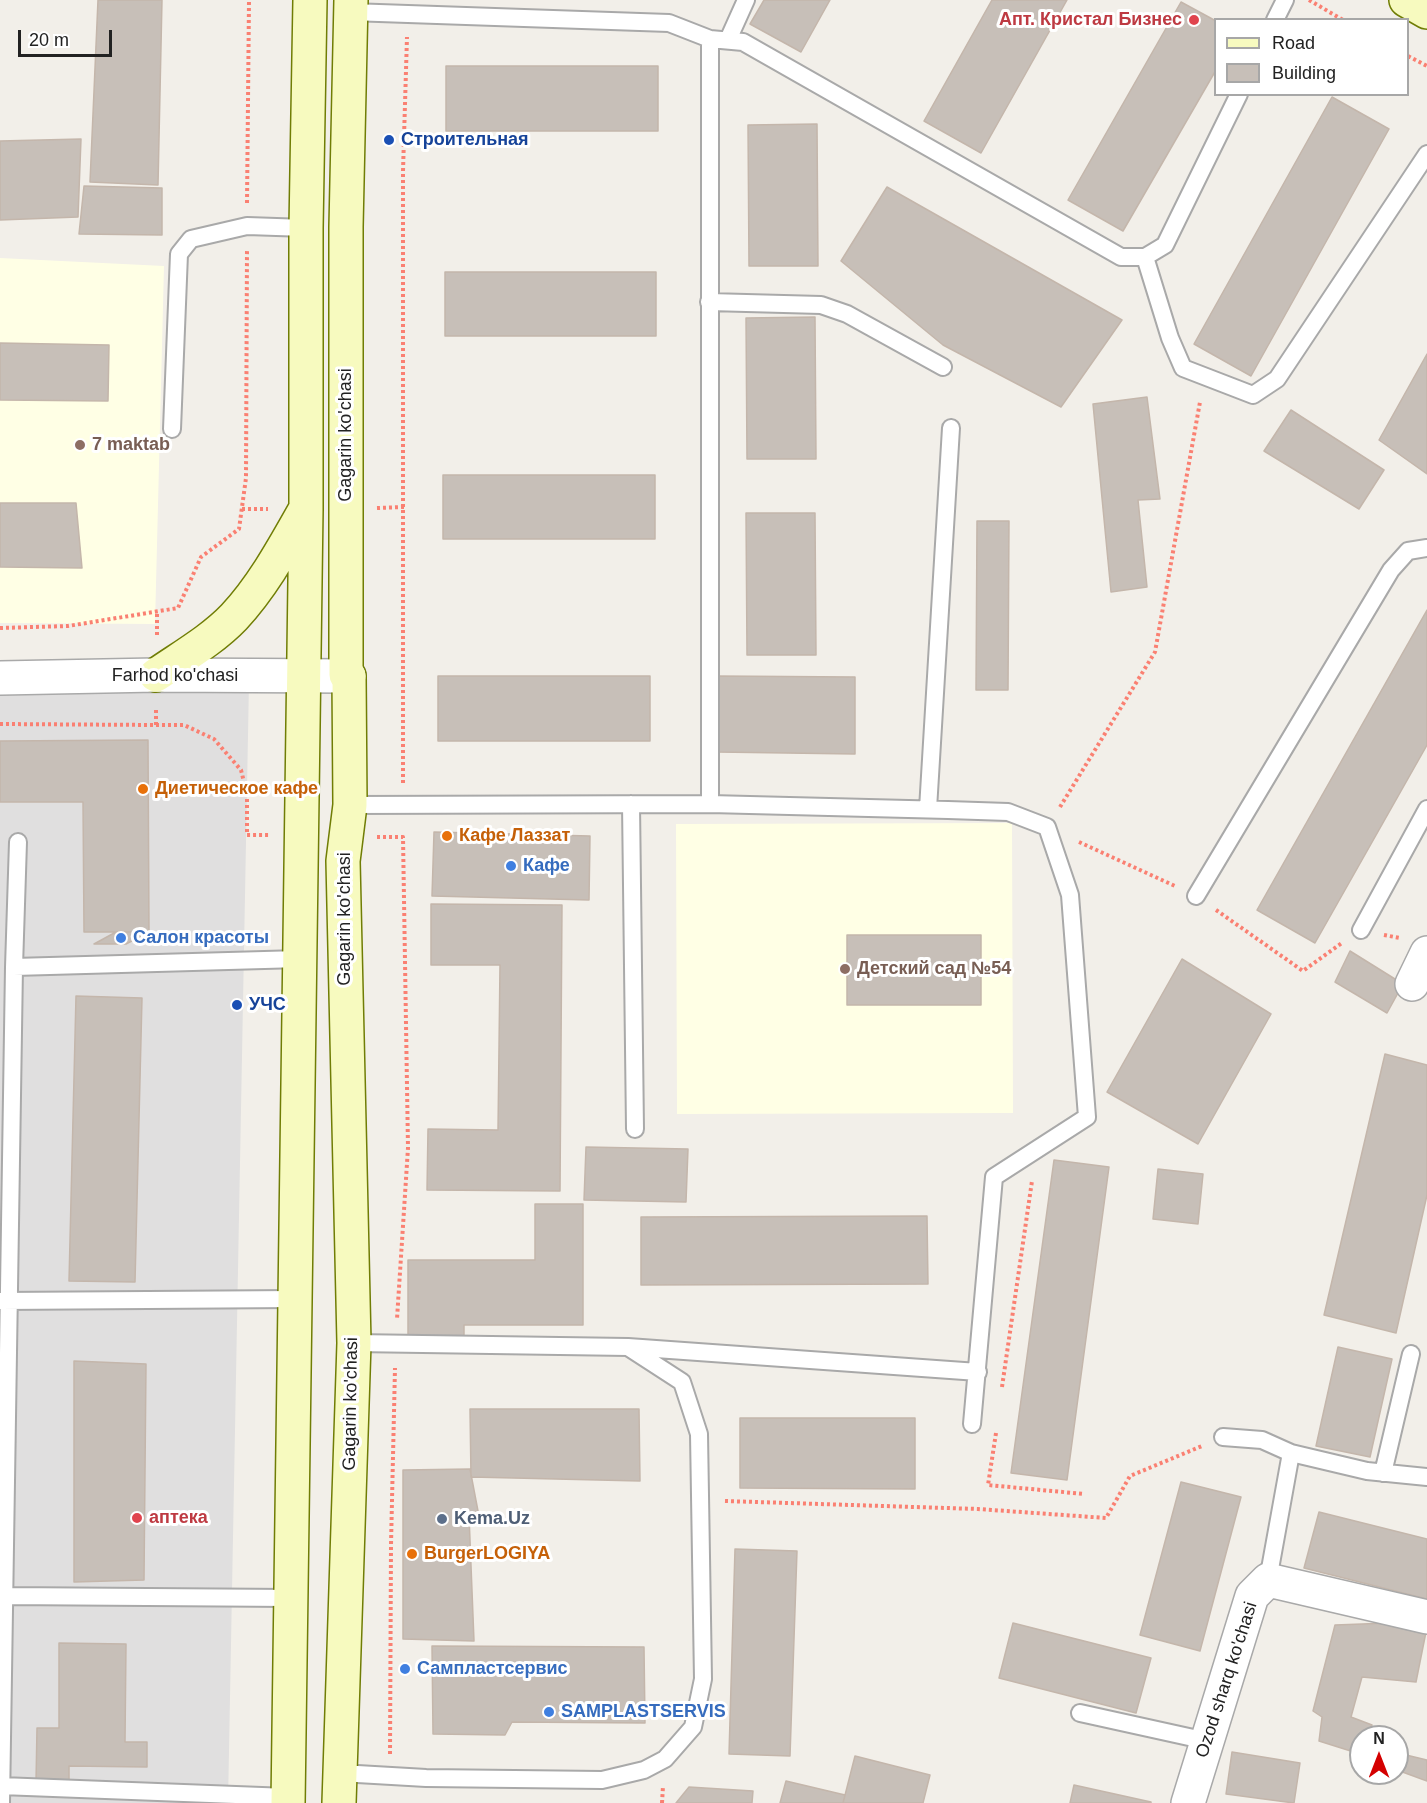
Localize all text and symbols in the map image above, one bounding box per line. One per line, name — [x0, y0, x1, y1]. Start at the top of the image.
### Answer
place label: Апт. Кристал Бизнес — [999, 9, 1182, 31]
marker: Апт. Кристал Бизнес — [1187, 13, 1201, 27]
scale bar — [21, 18, 116, 56]
legend — [1214, 18, 1409, 96]
text: 20 m — [29, 30, 69, 50]
text: Road — [1272, 33, 1315, 53]
text: Building — [1272, 63, 1336, 83]
place label: Строительная — [401, 129, 529, 151]
marker: Строительная — [382, 133, 396, 147]
street label: Gagarin ko'chasi — [335, 368, 357, 502]
place label: 7 maktab — [92, 434, 170, 456]
marker: 7 maktab — [73, 438, 87, 452]
street label: Farhod ko'chasi — [112, 665, 238, 687]
place label: Диетическое кафе — [155, 778, 318, 800]
marker: Диетическое кафе — [136, 782, 150, 796]
place label: Кафе Лаззат — [459, 825, 570, 847]
marker: Кафе Лаззат — [440, 829, 454, 843]
street label: Gagarin ko'chasi — [334, 852, 356, 986]
place label: Кафе — [523, 855, 570, 877]
marker: Кафе — [504, 859, 518, 873]
place label: Салон красоты — [133, 927, 269, 949]
marker: Салон красоты — [114, 931, 128, 945]
place label: Детский сад №54 — [857, 958, 1011, 980]
marker: Детский сад №54 — [838, 962, 852, 976]
place label: УЧС — [249, 994, 286, 1016]
marker: УЧС — [230, 998, 244, 1012]
street label: Gagarin ko'chasi — [339, 1337, 363, 1471]
place label: аптека — [149, 1507, 208, 1529]
place label: Kema.Uz — [454, 1508, 530, 1530]
marker: аптека — [130, 1511, 144, 1525]
marker: Kema.Uz — [435, 1512, 449, 1526]
place label: BurgerLOGIYA — [424, 1543, 550, 1565]
marker: BurgerLOGIYA — [405, 1547, 419, 1561]
street label: Ozod sharq ko'chasi — [1192, 1599, 1262, 1761]
place label: Сампластсервис — [417, 1658, 568, 1680]
marker: Сампластсервис — [398, 1662, 412, 1676]
place label: SAMPLASTSERVIS — [561, 1701, 726, 1723]
marker: SAMPLASTSERVIS — [542, 1705, 556, 1719]
north arrow — [1349, 1725, 1409, 1785]
text: N — [1373, 1730, 1385, 1747]

